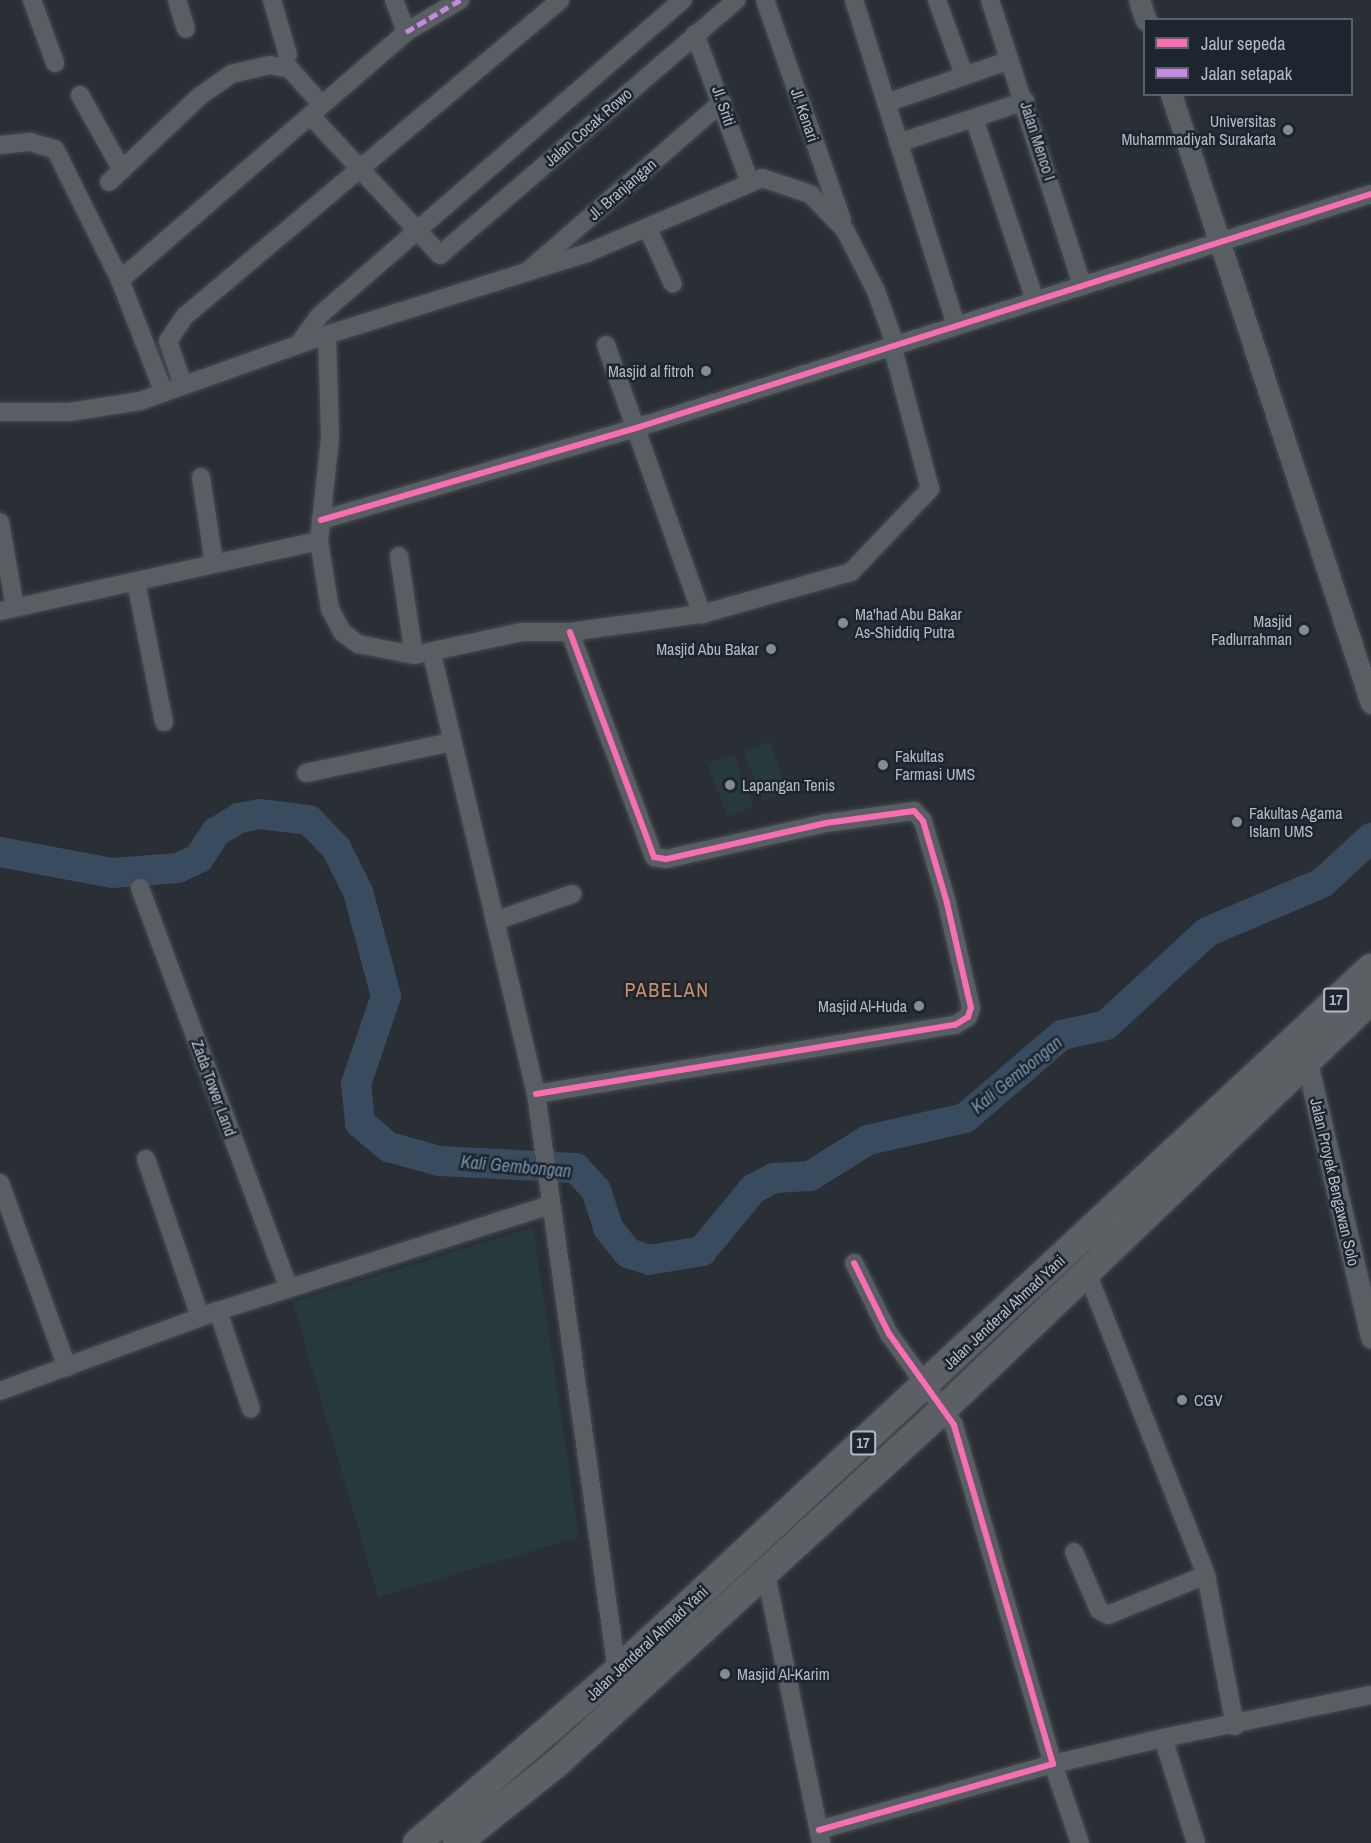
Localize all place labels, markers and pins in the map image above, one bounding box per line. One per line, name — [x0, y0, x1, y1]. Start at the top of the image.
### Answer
place label: Universitas Muhammadiyah Surakarta — [1121, 111, 1276, 149]
marker: Universitas Muhammadiyah Surakarta — [1281, 123, 1295, 137]
place label: Masjid al fitroh — [608, 361, 694, 381]
marker: Masjid al fitroh — [699, 364, 713, 378]
place label: Ma'had Abu Bakar As-Shiddiq Putra — [855, 604, 963, 642]
place label: Masjid Fadlurrahman — [1211, 611, 1292, 649]
marker: Ma'had Abu Bakar As-Shiddiq Putra — [836, 616, 850, 630]
marker: Masjid Fadlurrahman — [1297, 623, 1311, 637]
place label: Masjid Abu Bakar — [655, 639, 759, 659]
marker: Masjid Abu Bakar — [764, 642, 778, 656]
place label: Fakultas Farmasi UMS — [895, 746, 975, 784]
marker: Fakultas Farmasi UMS — [876, 758, 890, 772]
place label: Lapangan Tenis — [742, 775, 835, 795]
marker: Lapangan Tenis — [723, 778, 737, 792]
place label: Fakultas Agama Islam UMS — [1249, 803, 1343, 841]
marker: Fakultas Agama Islam UMS — [1230, 815, 1244, 829]
place label: Masjid Al-Huda — [817, 996, 907, 1016]
marker: Masjid Al-Huda — [912, 999, 926, 1013]
place label: CGV — [1194, 1390, 1222, 1410]
marker: CGV — [1175, 1393, 1189, 1407]
place label: Masjid Al-Karim — [737, 1664, 830, 1684]
marker: Masjid Al-Karim — [718, 1667, 732, 1681]

